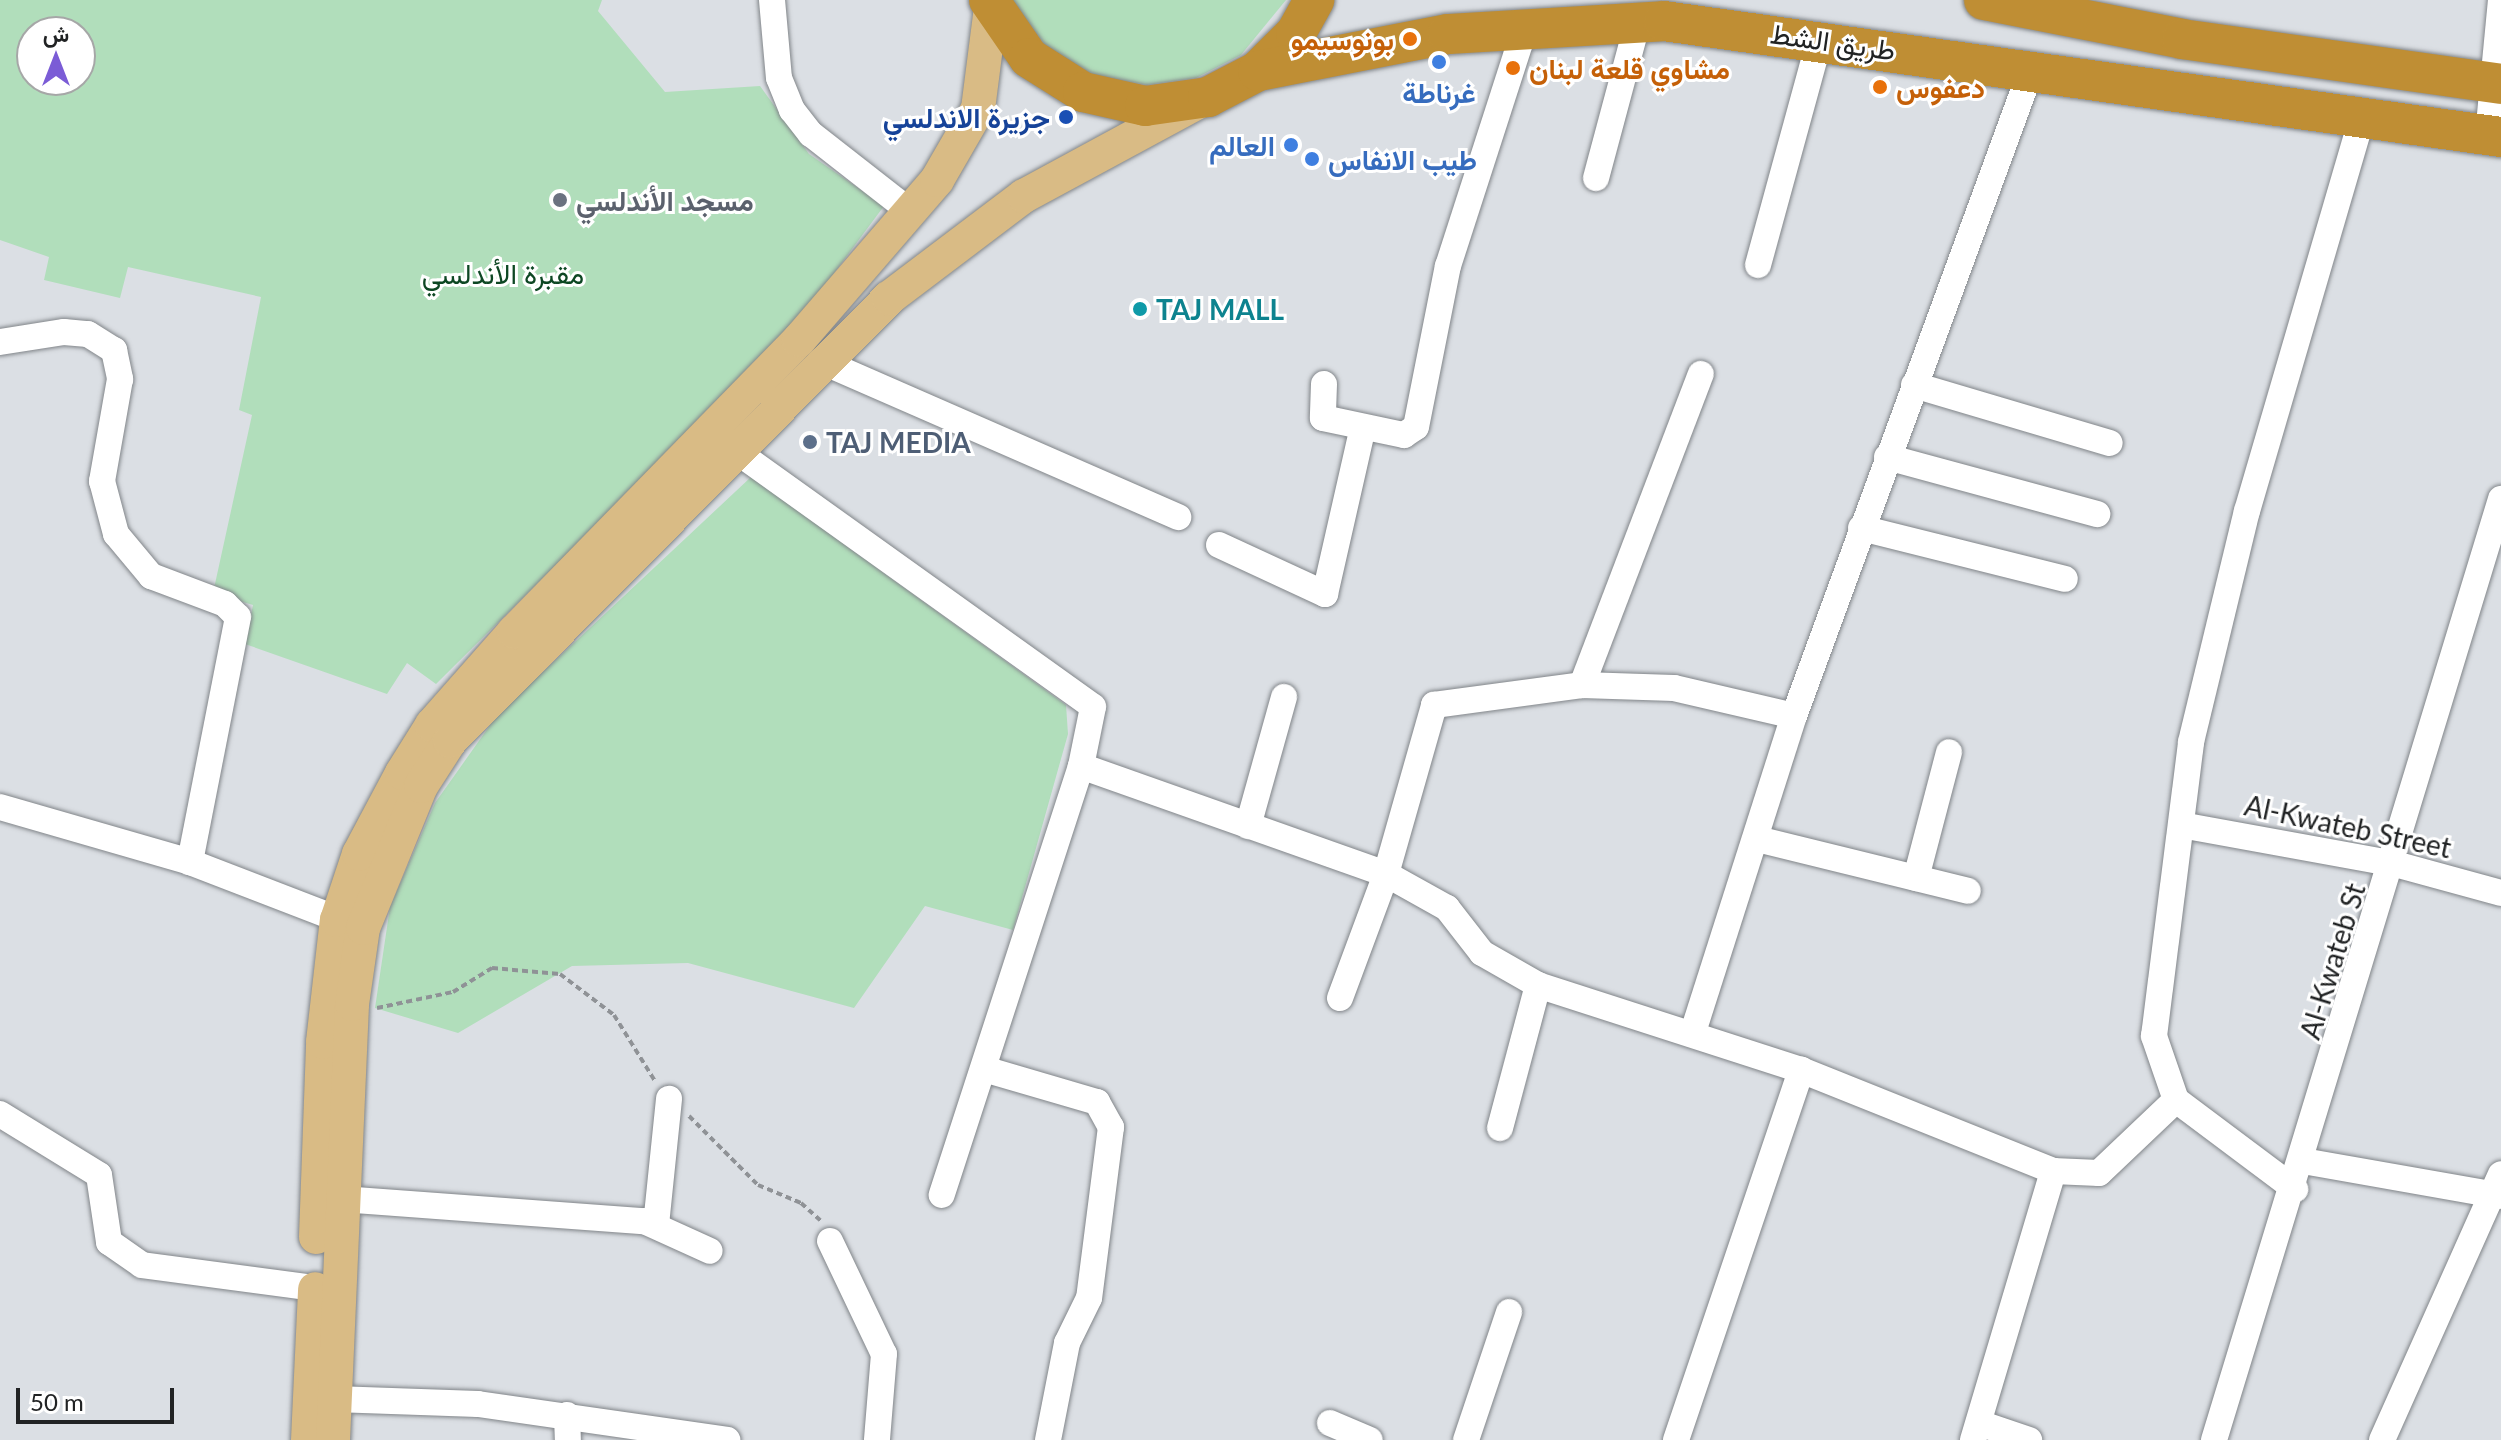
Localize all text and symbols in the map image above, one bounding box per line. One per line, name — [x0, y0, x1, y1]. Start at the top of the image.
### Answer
north arrow — [16, 16, 96, 96]
street label: طريق الشط — [1768, 16, 1898, 66]
text: ش — [43, 20, 69, 47]
place label: بونوسيمو — [1291, 22, 1394, 56]
marker: بونوسيمو — [1401, 30, 1419, 48]
place label: مشاوي قلعة لبنان — [1529, 51, 1730, 85]
marker: غرناطة — [1430, 53, 1448, 71]
marker: مشاوي قلعة لبنان — [1504, 59, 1522, 77]
place label: دعفوس — [1896, 70, 1985, 104]
place label: غرناطة — [1402, 75, 1476, 109]
marker: دعفوس — [1871, 78, 1889, 96]
place label: جزيرة الاندلسي — [883, 100, 1050, 134]
marker: جزيرة الاندلسي — [1057, 108, 1075, 126]
place label: العالم — [1209, 128, 1275, 162]
marker: العالم — [1282, 136, 1300, 154]
place label: طيب الانفاس — [1328, 142, 1477, 176]
marker: طيب الانفاس — [1303, 150, 1321, 168]
place label: مسجد الأندلسي — [576, 183, 754, 217]
marker: مسجد الأندلسي — [551, 191, 569, 209]
park label: مقبرة الأندلسي — [422, 256, 584, 290]
place label: TAJ MALL — [1156, 292, 1284, 326]
marker: TAJ MALL — [1131, 300, 1149, 318]
place label: TAJ MEDIA — [826, 425, 971, 459]
marker: TAJ MEDIA — [801, 433, 819, 451]
street label: Al-Kwateb Street — [2242, 788, 2454, 864]
street label: Al-Kwateb St — [2292, 879, 2372, 1043]
scale bar — [20, 1372, 178, 1422]
text: 50 m — [30, 1387, 84, 1416]

